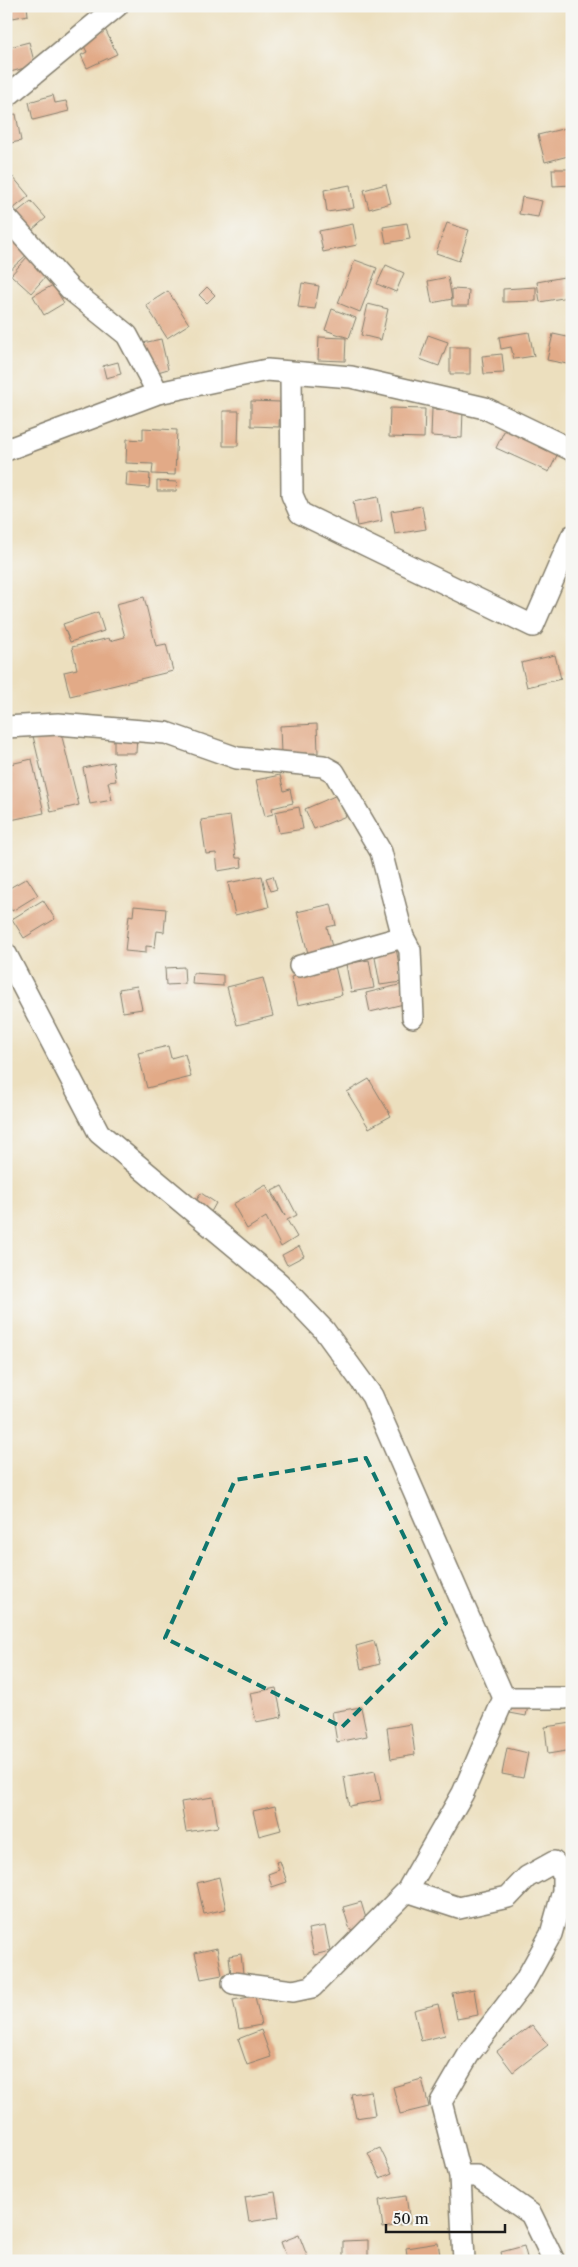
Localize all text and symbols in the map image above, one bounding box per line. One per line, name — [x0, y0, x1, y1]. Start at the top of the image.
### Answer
scale bar — [386, 2202, 504, 2234]
text: 50 m — [393, 2209, 429, 2228]

